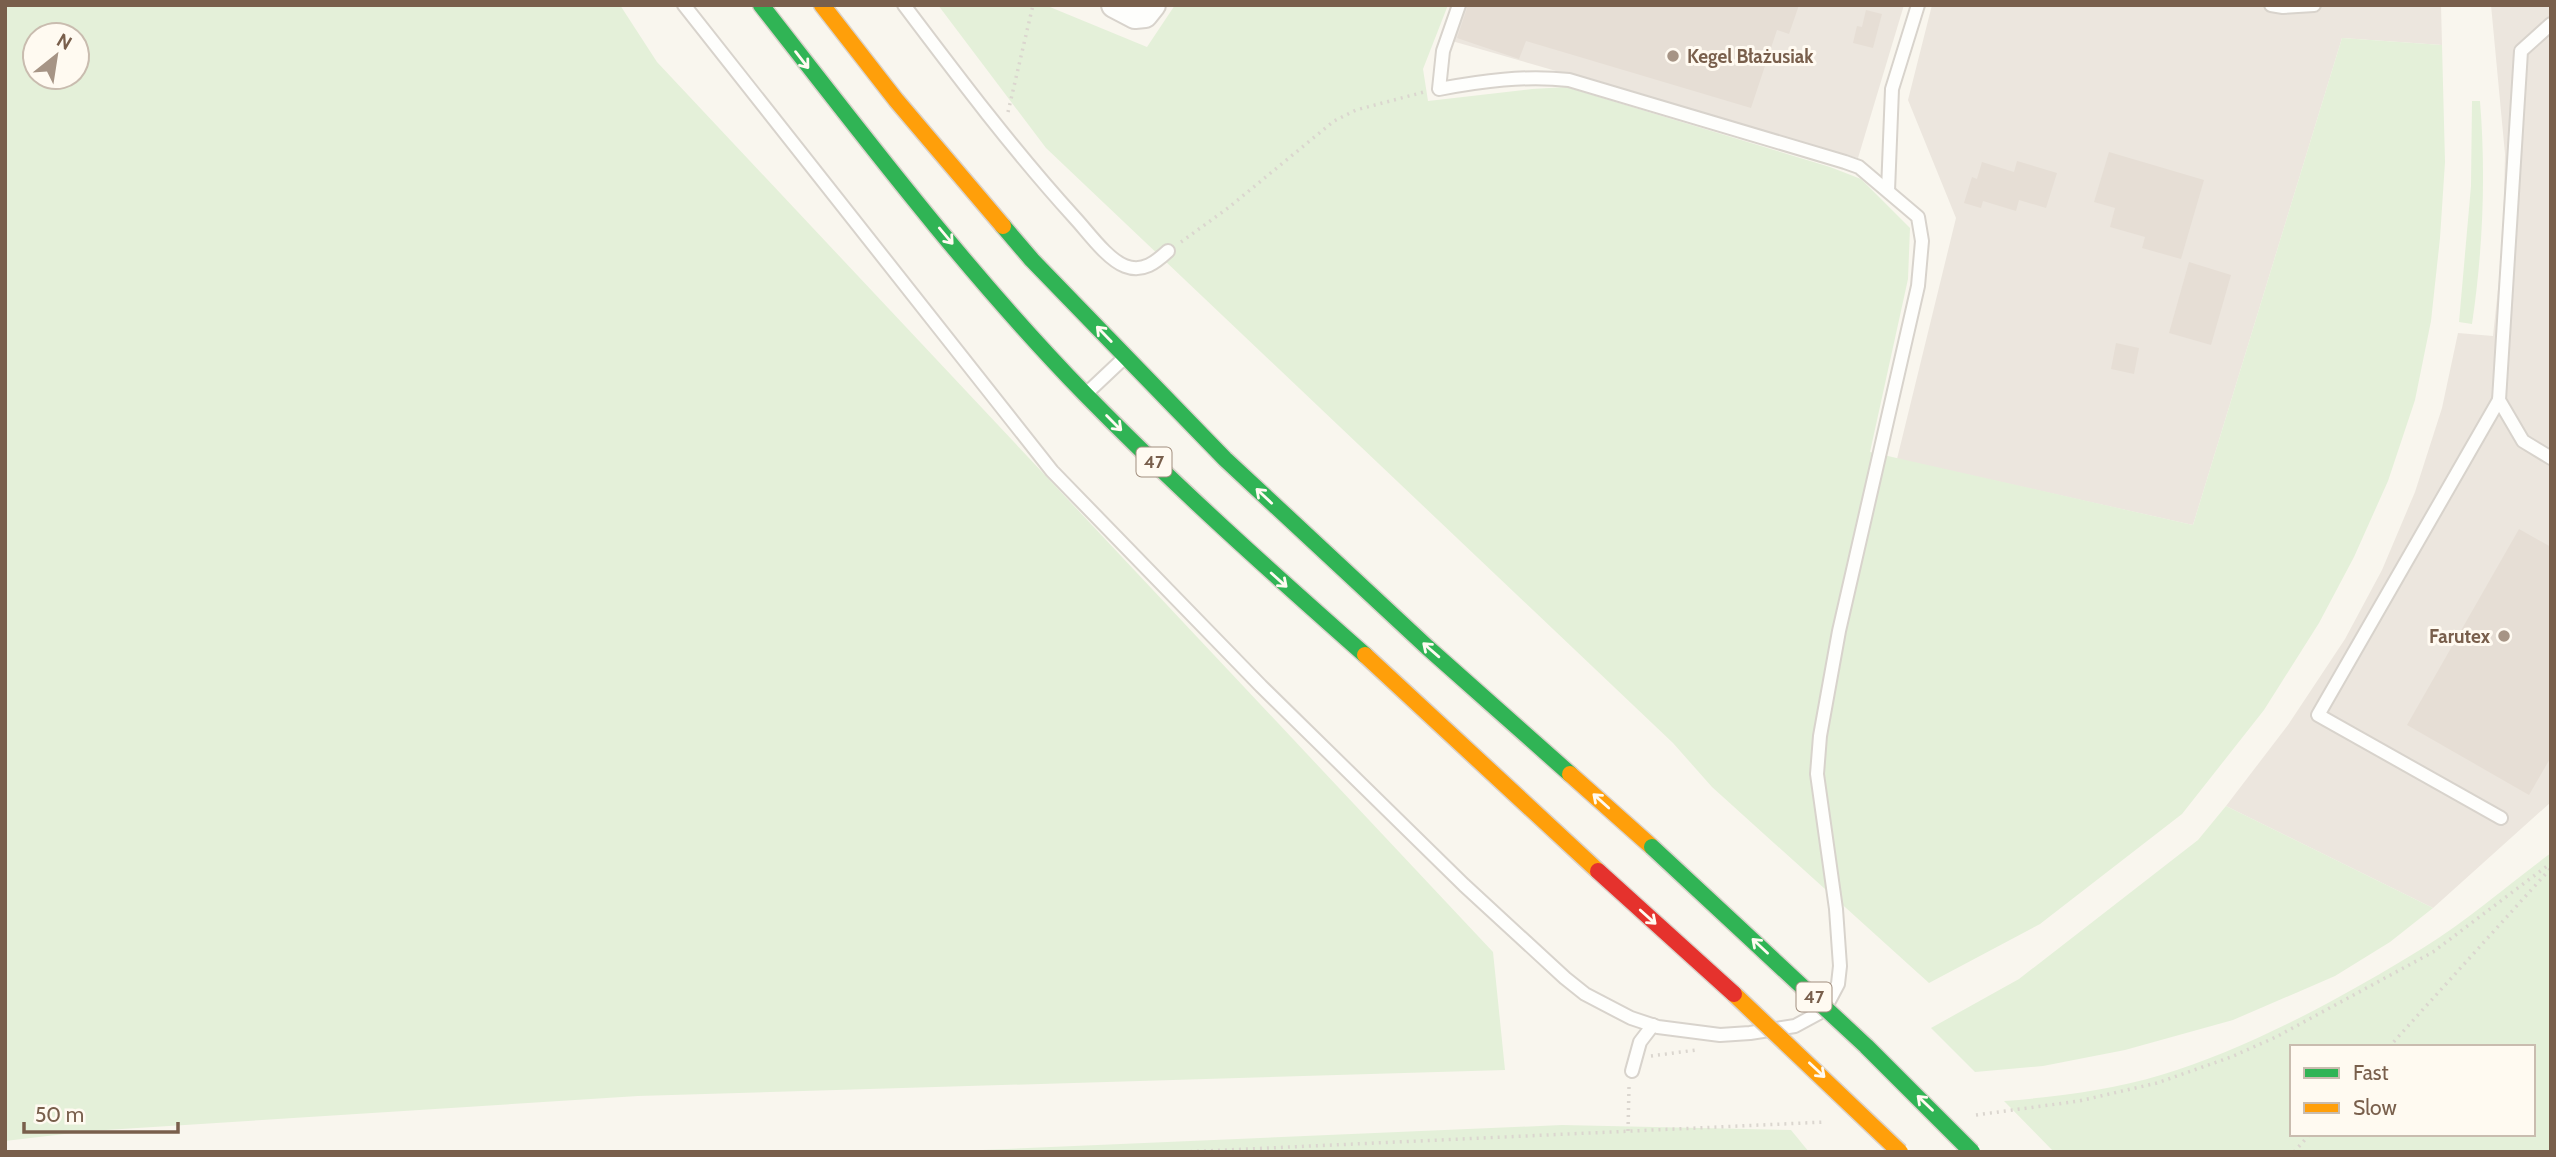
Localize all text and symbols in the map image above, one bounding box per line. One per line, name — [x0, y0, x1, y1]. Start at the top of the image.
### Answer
north arrow — [21, 21, 91, 91]
text: N — [53, 28, 76, 55]
place label: Kegel Błażusiak — [1687, 45, 1814, 68]
marker: Kegel Błażusiak — [1665, 48, 1681, 64]
one-way arrow — [794, 50, 809, 68]
one-way arrow — [938, 227, 954, 245]
one-way arrow — [1095, 326, 1112, 343]
one-way arrow — [1105, 415, 1122, 432]
road number: 47 — [1136, 448, 1172, 476]
one-way arrow — [1255, 488, 1273, 504]
one-way arrow — [1270, 571, 1287, 588]
place label: Farutex — [2429, 625, 2491, 648]
marker: Farutex — [2496, 628, 2512, 644]
one-way arrow — [1422, 642, 1440, 658]
one-way arrow — [1593, 793, 1610, 810]
one-way arrow — [1639, 908, 1657, 924]
one-way arrow — [1752, 938, 1769, 955]
road number: 47 — [1797, 982, 1832, 1012]
legend — [2290, 1045, 2535, 1136]
text: Fast — [2353, 1060, 2389, 1085]
one-way arrow — [1808, 1061, 1825, 1078]
scale bar — [24, 1090, 178, 1134]
one-way arrow — [1916, 1094, 1933, 1111]
text: Slow — [2353, 1095, 2397, 1120]
text: 50 m — [35, 1102, 84, 1127]

